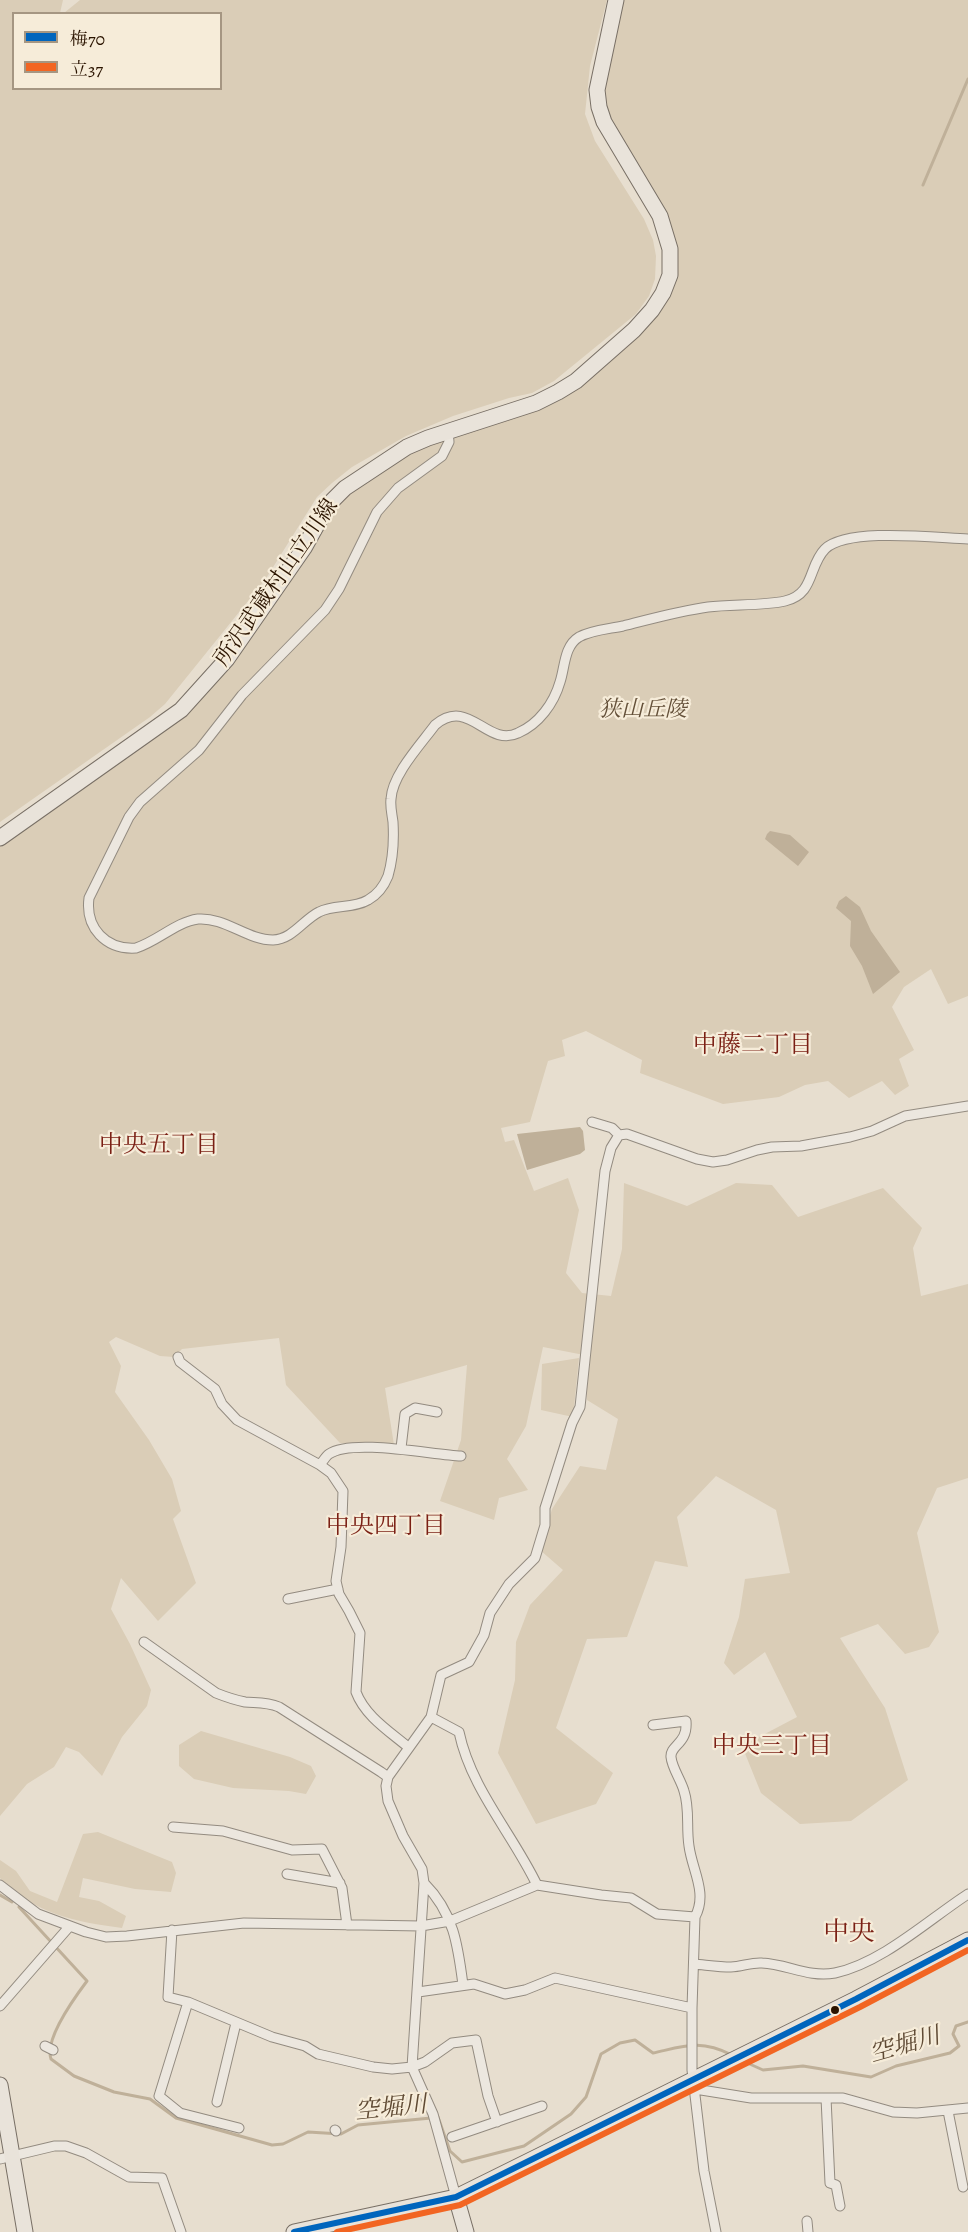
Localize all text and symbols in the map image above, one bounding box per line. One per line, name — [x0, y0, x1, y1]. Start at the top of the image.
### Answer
legend — [12, 12, 222, 90]
text: 梅70 — [70, 27, 105, 51]
text: 立37 — [70, 57, 103, 81]
street label: 所沢武蔵村山立川線 — [209, 494, 345, 672]
park label: 狭山丘陵 — [599, 698, 687, 724]
district label: 中藤二丁目 — [693, 1032, 813, 1060]
district label: 中央五丁目 — [99, 1132, 219, 1160]
district label: 中央四丁目 — [326, 1513, 446, 1541]
district label: 中央三丁目 — [712, 1733, 832, 1761]
district label: 中央 — [823, 1918, 875, 1950]
unlabelled marker — [829, 2004, 841, 2016]
water label: 空堀川 — [866, 2022, 944, 2070]
water label: 空堀川 — [354, 2091, 428, 2127]

